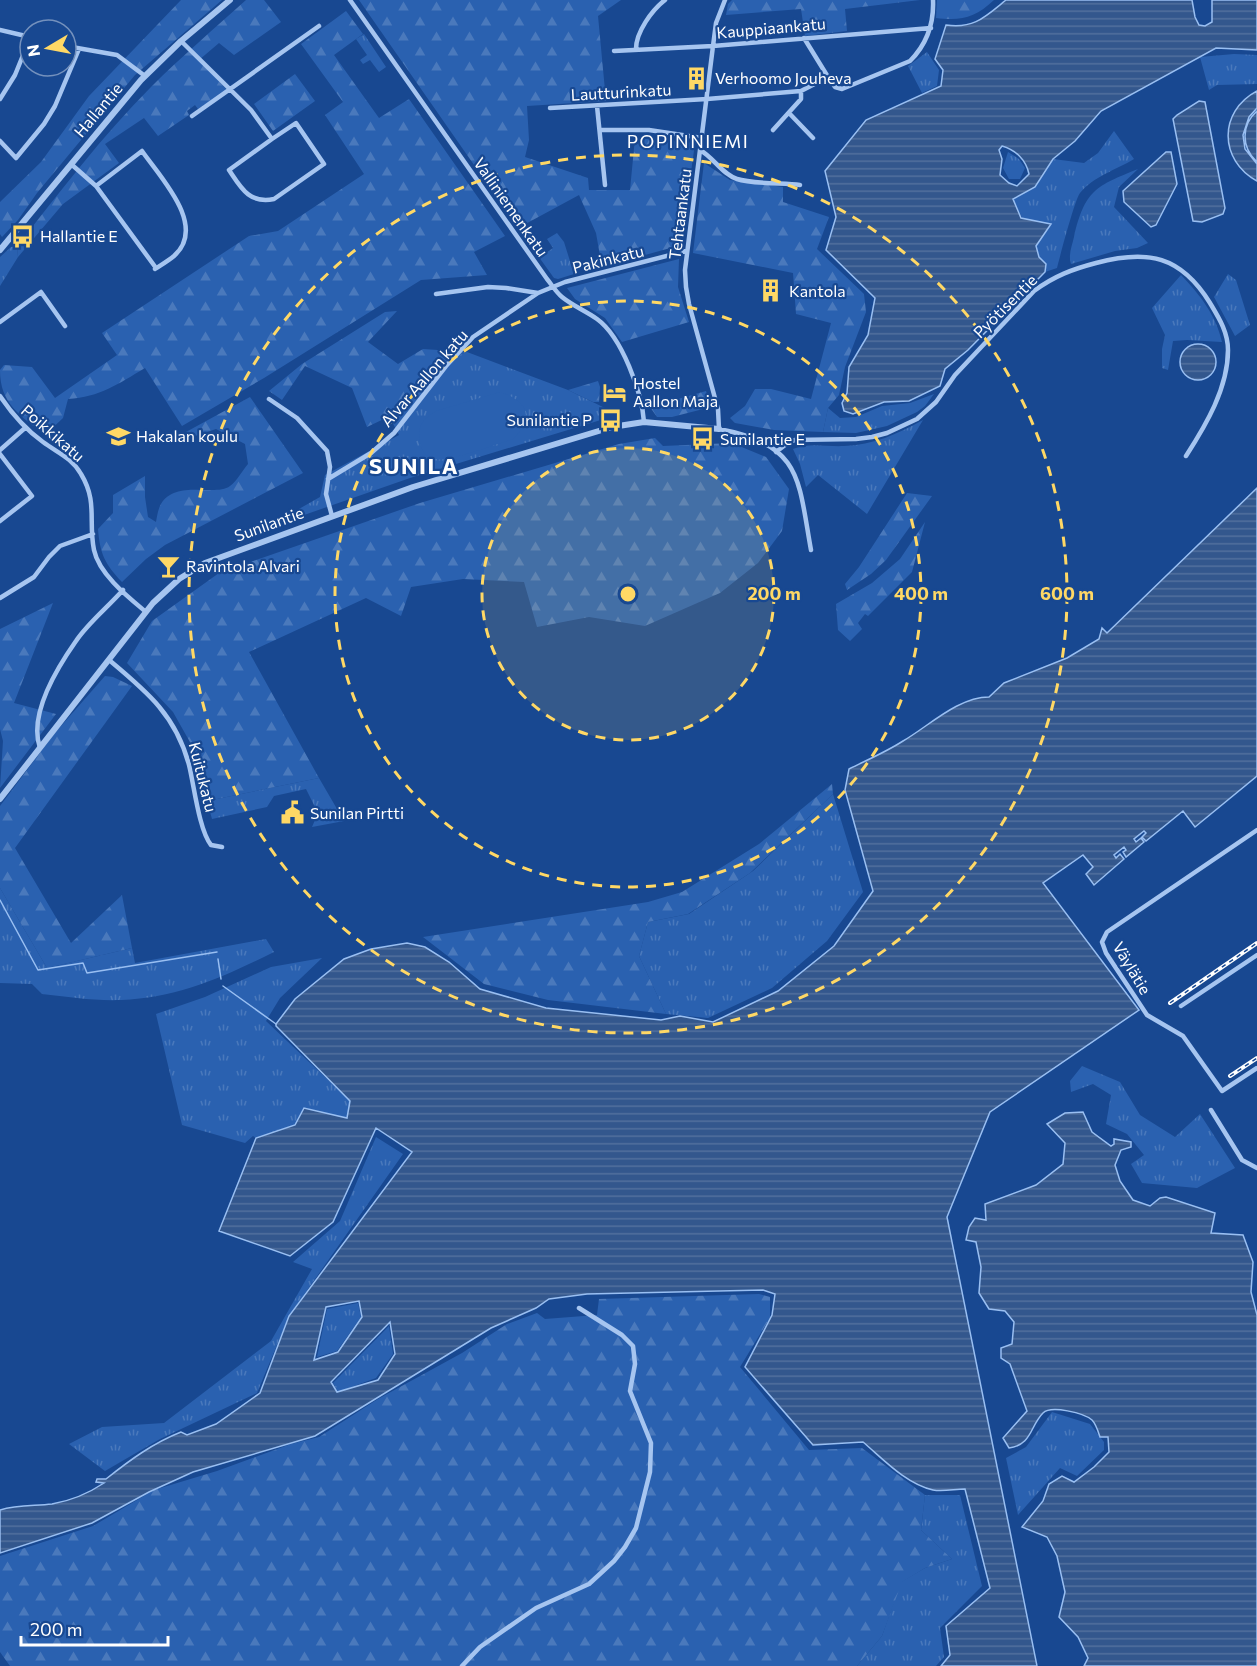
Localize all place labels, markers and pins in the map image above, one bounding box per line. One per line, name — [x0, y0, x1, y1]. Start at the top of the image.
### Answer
building icon: Verhoomo Jouheva — [684, 65, 710, 91]
place label: Verhoomo Jouheva — [715, 68, 852, 87]
bus stop icon: Hallantie E — [9, 223, 35, 249]
place label: Hallantie E — [40, 226, 118, 245]
building icon: Kantola — [758, 278, 784, 304]
place label: Kantola — [789, 281, 846, 300]
place label: Hostel Aallon Maja — [633, 373, 718, 410]
hotel icon: Hostel Aallon Maja — [602, 379, 628, 405]
bus stop icon: Sunilantie P — [597, 407, 623, 433]
place label: Sunilantie P — [507, 410, 592, 429]
school or university icon: Hakalan koulu — [105, 423, 131, 449]
place label: Hakalan koulu — [136, 426, 238, 445]
bus stop icon: Sunilantie E — [689, 426, 715, 452]
place label: Sunilantie E — [720, 429, 805, 448]
bar icon: Ravintola Alvari — [155, 553, 181, 579]
place label: Ravintola Alvari — [186, 556, 300, 575]
centre of rings — [618, 584, 638, 604]
public building icon: Sunilan Pirtti — [279, 800, 305, 826]
place label: Sunilan Pirtti — [310, 803, 404, 822]

